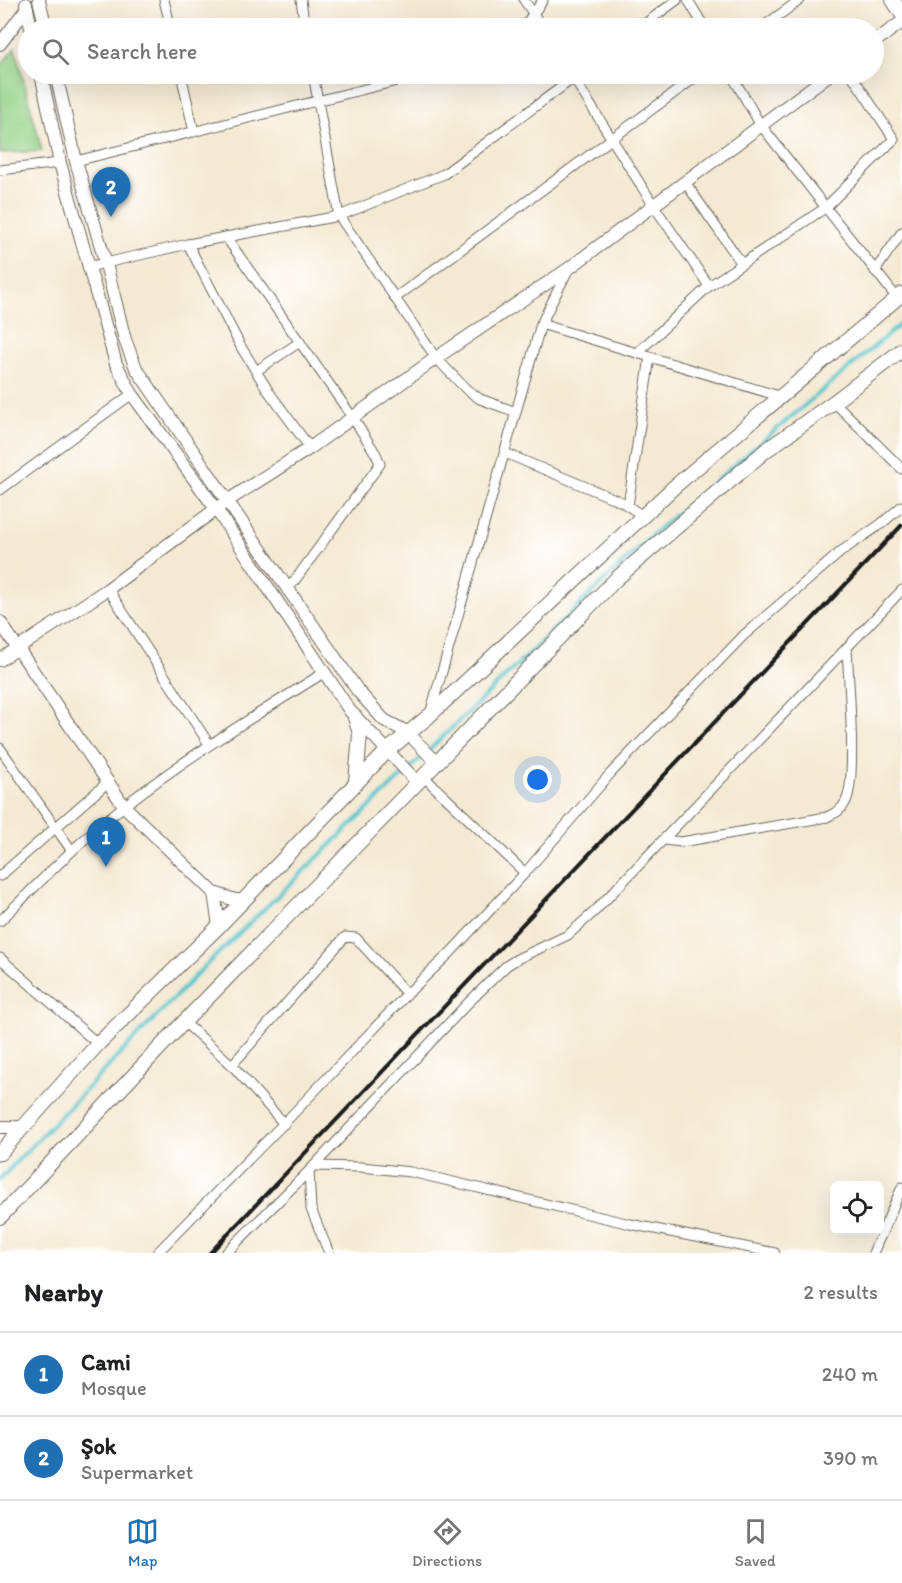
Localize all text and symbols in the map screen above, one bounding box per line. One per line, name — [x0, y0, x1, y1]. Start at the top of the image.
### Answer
search box — [18, 18, 884, 84]
icon: search — [39, 35, 72, 68]
text: Search here — [87, 38, 197, 65]
pin: 2 — [92, 168, 130, 217]
your location — [523, 765, 552, 794]
pin: 1 — [86, 818, 126, 867]
map controls — [830, 1181, 884, 1235]
button: locate — [830, 1181, 884, 1235]
text: Nearby — [24, 1276, 103, 1308]
text: 2 results — [804, 1280, 878, 1304]
text: Cami — [81, 1349, 131, 1376]
text: 1 — [39, 1362, 48, 1386]
text: 240 m — [822, 1362, 878, 1386]
text: Mosque — [81, 1376, 147, 1400]
text: Şok — [81, 1433, 116, 1460]
text: 2 — [38, 1446, 49, 1470]
text: 390 m — [823, 1446, 878, 1470]
text: Supermarket — [81, 1460, 193, 1484]
tab: Map — [126, 1515, 159, 1570]
tab: Directions — [412, 1515, 482, 1570]
tab: Saved — [735, 1515, 776, 1570]

